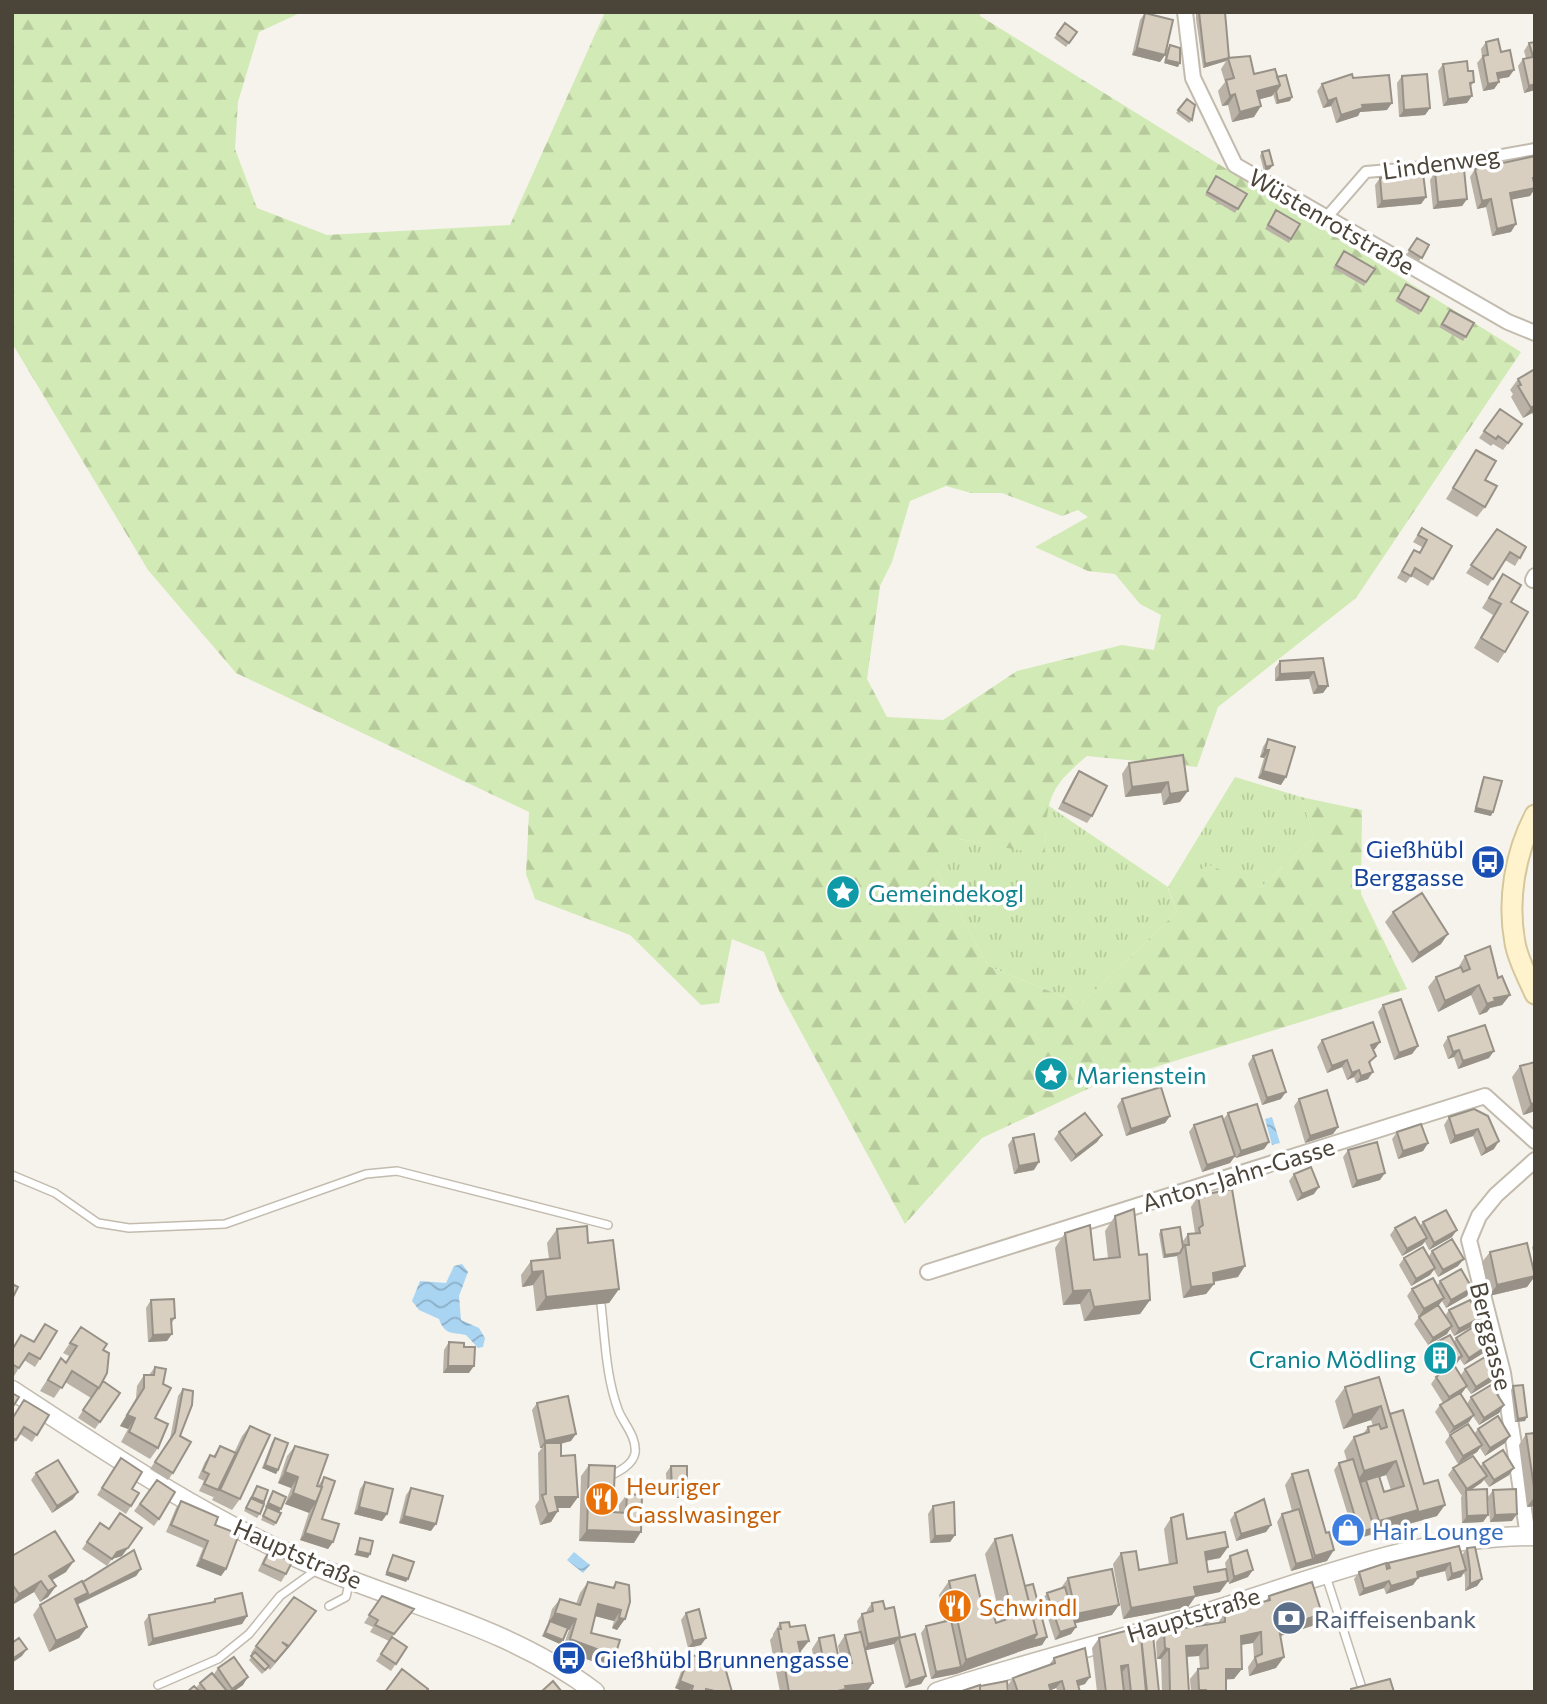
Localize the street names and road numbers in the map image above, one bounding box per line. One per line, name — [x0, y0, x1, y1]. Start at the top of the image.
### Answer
street label: Lindenweg — [1380, 139, 1502, 185]
street label: Wüstenrotstraße — [1244, 162, 1420, 280]
street label: Anton-Jahn-Gasse — [1138, 1131, 1338, 1217]
street label: Berggasse — [1465, 1279, 1519, 1393]
street label: Hauptstraße — [229, 1512, 367, 1594]
street label: Hauptstraße — [1123, 1580, 1263, 1648]

